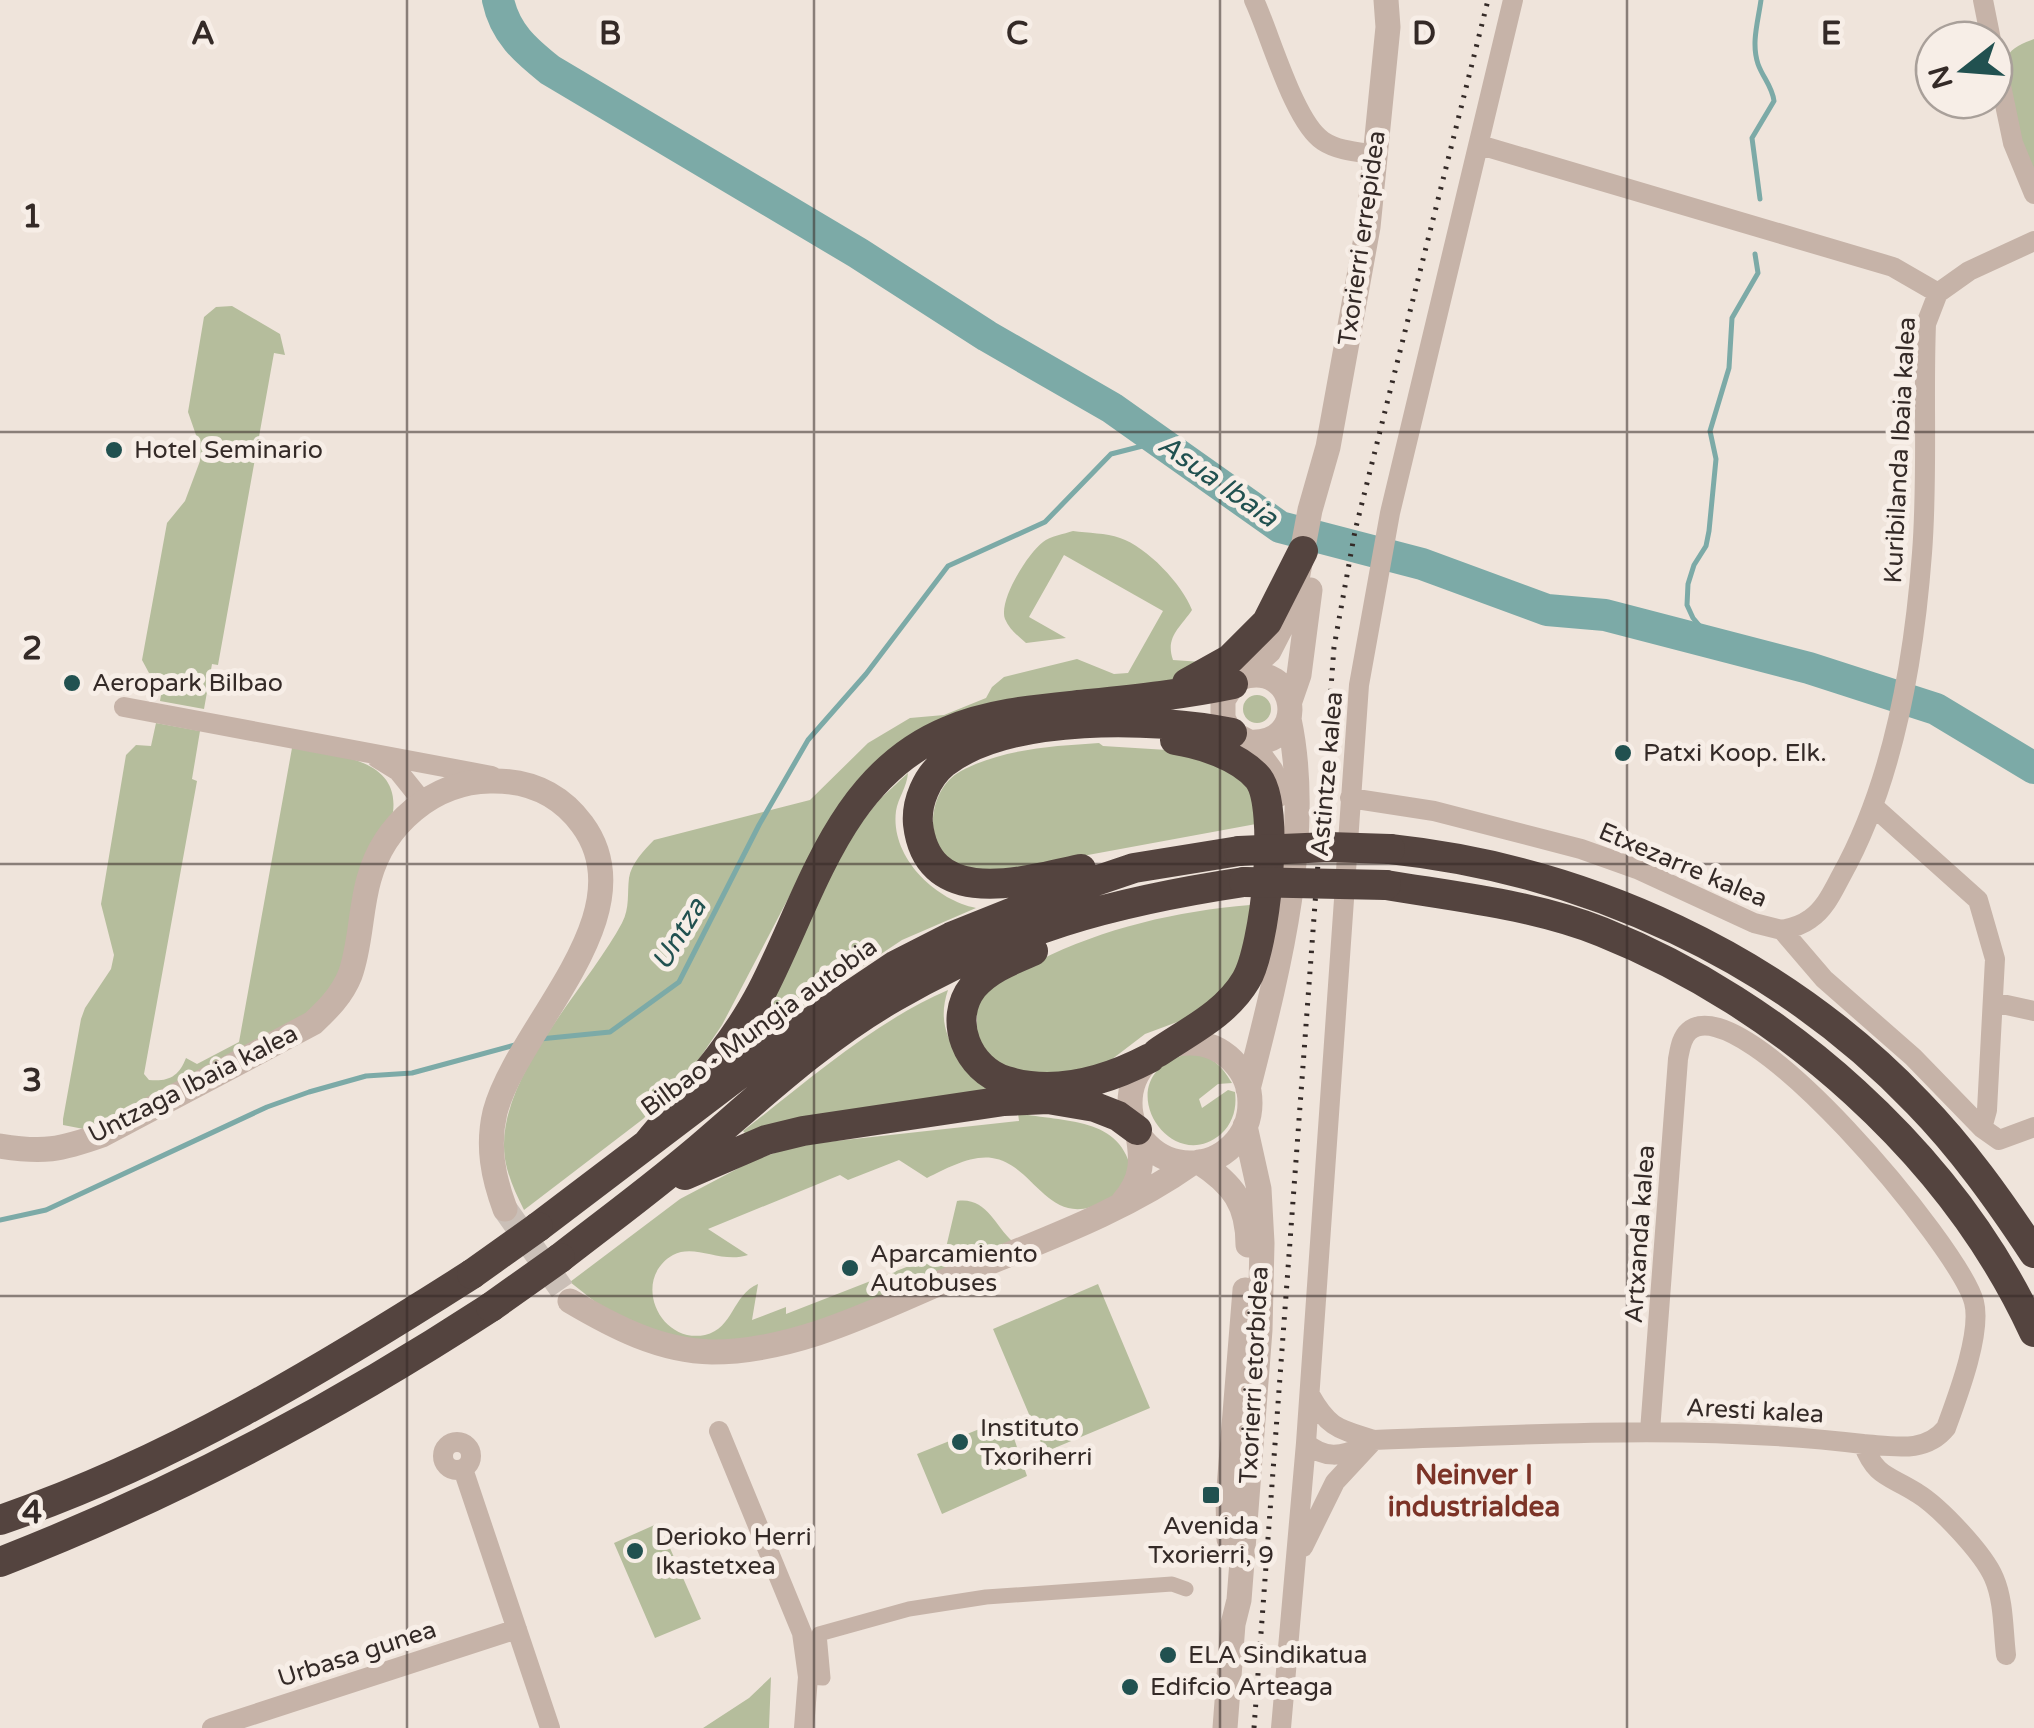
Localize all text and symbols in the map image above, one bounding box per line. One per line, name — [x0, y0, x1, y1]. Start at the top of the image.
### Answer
text: A — [191, 15, 215, 53]
text: B — [599, 15, 621, 53]
text: C — [1006, 15, 1028, 53]
text: D — [1412, 15, 1436, 53]
text: E — [1821, 15, 1841, 53]
north arrow — [1914, 20, 2014, 120]
text: N — [1922, 61, 1961, 93]
street label: Txorierri errepidea — [1332, 129, 1392, 347]
text: 1 — [22, 198, 42, 236]
street label: Kuribilanda Ibaia kalea — [1878, 316, 1922, 584]
water label: Asua Ibaia — [1152, 427, 1285, 535]
place label: Hotel Seminario — [134, 435, 323, 465]
marker: Hotel Seminario — [103, 439, 125, 461]
text: 2 — [22, 630, 42, 668]
place label: Aeropark Bilbao — [92, 668, 283, 698]
marker: Aeropark Bilbao — [61, 672, 83, 694]
street label: Astintze kalea — [1305, 690, 1349, 858]
place label: Patxi Koop. Elk. — [1643, 738, 1827, 768]
marker: Patxi Koop. Elk. — [1612, 742, 1634, 764]
street label: Etxezarre kalea — [1594, 816, 1772, 914]
water label: Untza — [644, 891, 714, 976]
street label: Bilbao - Mungia autobia — [635, 931, 883, 1123]
street label: Untzaga Ibaia kalea — [83, 1018, 303, 1150]
text: 3 — [22, 1062, 42, 1100]
street label: Artxanda kalea — [1619, 1144, 1661, 1324]
place label: Aparcamiento Autobuses — [870, 1239, 1038, 1298]
marker: Aparcamiento Autobuses — [839, 1257, 861, 1279]
street label: Txorierri etorbidea — [1233, 1265, 1275, 1485]
street label: Aresti kalea — [1685, 1392, 1825, 1430]
place label: Instituto Txoriherri — [980, 1413, 1092, 1472]
marker: Instituto Txoriherri — [949, 1431, 971, 1453]
district label: Neinver I industrialdea — [1388, 1458, 1560, 1524]
marker: Avenida Txorierri, 9 — [1200, 1484, 1222, 1506]
text: 4 — [22, 1494, 42, 1532]
place label: Avenida Txorierri, 9 — [1148, 1511, 1274, 1570]
place label: Derioko Herri Ikastetxea — [655, 1522, 812, 1581]
marker: Derioko Herri Ikastetxea — [624, 1540, 646, 1562]
street label: Urbasa gunea — [274, 1614, 440, 1694]
place label: ELA Sindikatua — [1188, 1640, 1368, 1670]
marker: ELA Sindikatua — [1157, 1644, 1179, 1666]
place label: Edifcio Arteaga — [1150, 1672, 1333, 1702]
marker: Edifcio Arteaga — [1119, 1676, 1141, 1698]

